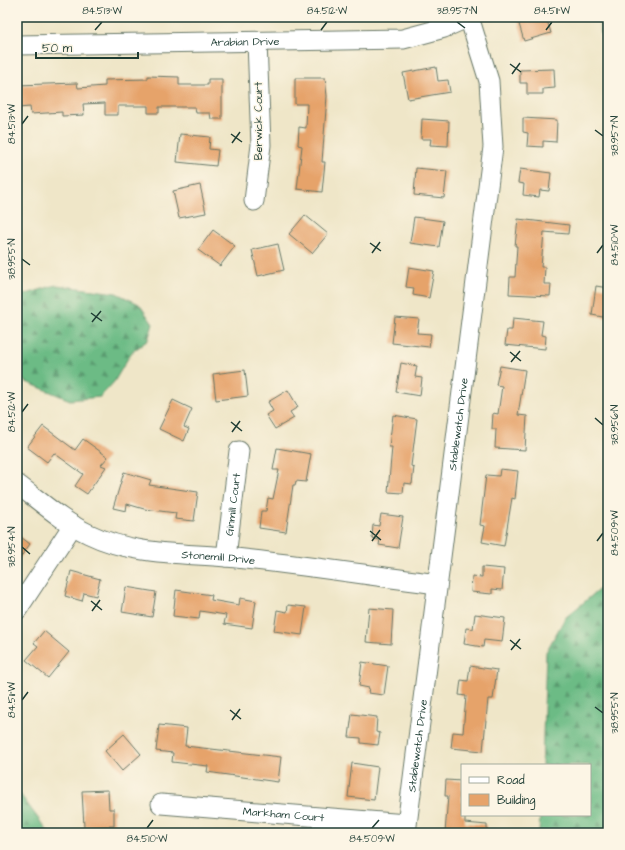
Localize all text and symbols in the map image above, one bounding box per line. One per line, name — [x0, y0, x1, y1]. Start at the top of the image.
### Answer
text: 84.513°W — [82, 4, 122, 18]
text: 84.512°W — [307, 4, 348, 18]
text: 38.957°N — [437, 4, 477, 18]
text: 84.511°W — [534, 4, 571, 18]
street label: Arabian Drive — [211, 33, 279, 49]
scale bar — [36, 34, 138, 60]
text: 50 m — [42, 40, 73, 57]
street label: Berwick Court — [251, 81, 266, 160]
text: 84.513°W — [5, 104, 19, 144]
text: 38.957°N — [608, 116, 622, 156]
text: 84.510°W — [608, 224, 622, 265]
text: 38.955°N — [5, 238, 19, 280]
street label: Stablewatch Drive — [445, 377, 471, 472]
text: 84.512°W — [5, 391, 19, 432]
text: 38.956°N — [608, 405, 622, 445]
street label: Ginmill Court — [221, 472, 244, 537]
text: 84.509°W — [608, 510, 622, 556]
text: 38.954°N — [5, 526, 19, 568]
street label: Stonemill Drive — [181, 547, 256, 568]
text: 84.511°W — [5, 681, 19, 718]
text: 38.955°N — [608, 692, 622, 734]
street label: Stablewatch Drive — [404, 698, 430, 793]
legend — [461, 764, 591, 816]
text: Road — [497, 772, 525, 789]
text: Building — [497, 792, 535, 810]
street label: Markham Court — [242, 803, 325, 825]
text: 84.510°W — [127, 832, 168, 846]
text: 84.509°W — [349, 832, 395, 846]

